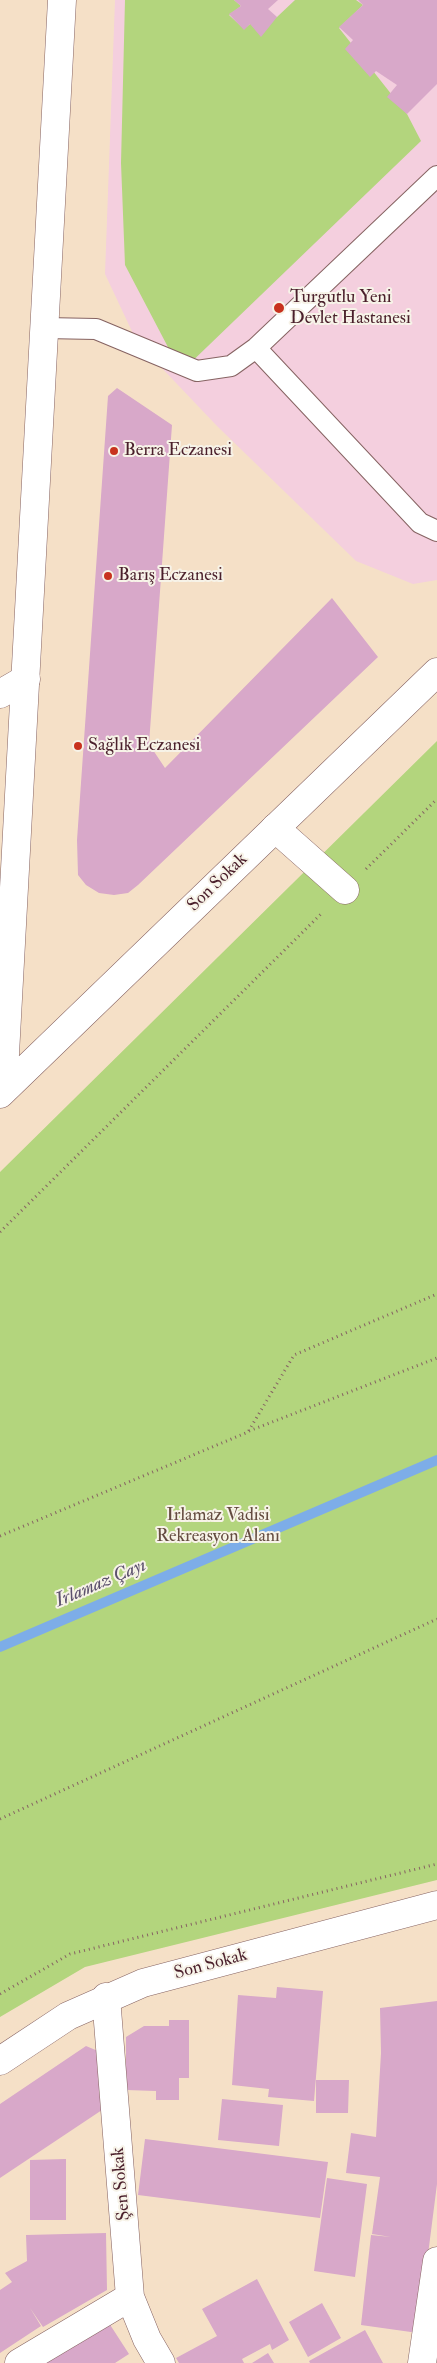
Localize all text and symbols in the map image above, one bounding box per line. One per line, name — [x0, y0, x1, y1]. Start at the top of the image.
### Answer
place label: Turgutlu Yeni Devlet Hastanesi — [290, 287, 411, 330]
marker: Turgutlu Yeni Devlet Hastanesi — [272, 301, 286, 315]
place label: Berra Eczanesi — [124, 440, 232, 462]
marker: Berra Eczanesi — [108, 445, 120, 457]
place label: Barış Eczanesi — [118, 565, 223, 587]
marker: Barış Eczanesi — [102, 570, 114, 582]
place label: Sağlık Eczanesi — [88, 735, 200, 757]
marker: Sağlık Eczanesi — [72, 740, 84, 752]
street label: Son Sokak — [184, 849, 252, 917]
park label: Irlamaz Vadisi Rekreasyon Alanı — [156, 1505, 280, 1548]
water label: Irlamaz Çayı — [52, 1555, 150, 1613]
street label: Son Sokak — [172, 1945, 250, 1985]
street label: Şen Sokak — [108, 2146, 136, 2222]

